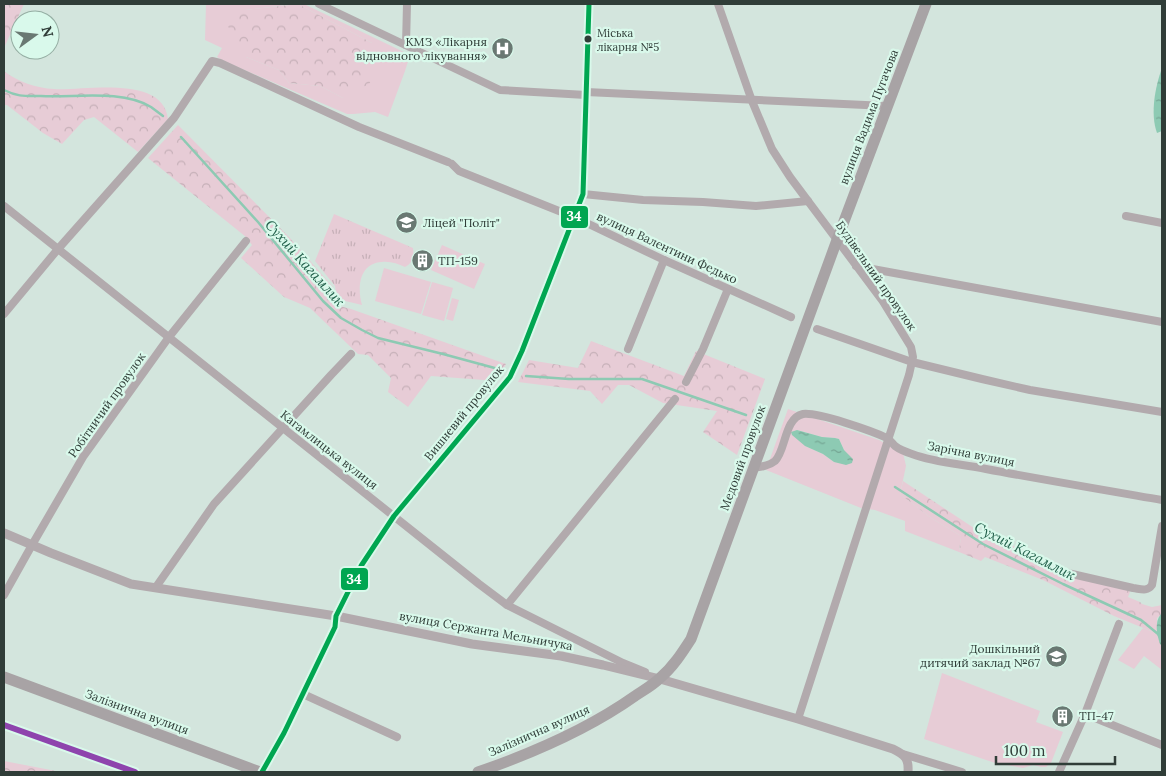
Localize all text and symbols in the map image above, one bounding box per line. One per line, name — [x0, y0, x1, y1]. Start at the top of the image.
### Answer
north arrow — [10, 10, 60, 60]
text: N — [37, 24, 58, 39]
place label: Міська лікарня №5 — [597, 26, 659, 54]
place label: КМЗ «Лікарня відновного лікування» — [356, 34, 487, 63]
marker: Міська лікарня №5 — [583, 34, 593, 44]
hospital icon: КМЗ «Лікарня відновного лікування» — [491, 37, 515, 61]
street label: вулиця Вадима Пугачова — [836, 47, 901, 187]
line badge: 34 — [560, 205, 589, 229]
text: 34 — [566, 207, 582, 225]
street label: вулиця Валентини Федько — [595, 208, 740, 287]
school or university icon: Ліцей "Політ" — [395, 211, 419, 235]
place label: Ліцей "Політ" — [423, 215, 500, 230]
water label: Сухий Кагамлик — [261, 216, 349, 310]
street label: Будівельний провулок — [833, 218, 920, 334]
building icon: ТП-159 — [410, 249, 434, 273]
place label: ТП-159 — [438, 253, 478, 268]
street label: Робітничий провулок — [65, 349, 149, 460]
street label: Вишневий провулок — [421, 362, 507, 463]
street label: Медовий провулок — [717, 403, 769, 512]
street label: Кагамлицька вулиця — [278, 407, 381, 492]
street label: Зарічна вулиця — [926, 438, 1016, 469]
water label: Сухий Кагамлик — [972, 518, 1078, 584]
line badge: 34 — [340, 567, 369, 591]
text: 34 — [346, 570, 362, 588]
street label: вулиця Сержанта Мельничука — [398, 608, 574, 653]
place label: Дошкільний дитячий заклад №67 — [920, 641, 1040, 670]
school or university icon: Дошкільний дитячий заклад №67 — [1044, 644, 1068, 668]
street label: Залізнична вулиця — [83, 686, 191, 737]
street label: Залізнична вулиця — [486, 701, 592, 760]
building icon: ТП-47 — [1051, 704, 1075, 728]
place label: ТП-47 — [1079, 708, 1114, 723]
scale bar — [996, 734, 1115, 766]
text: 100 m — [1004, 741, 1045, 760]

